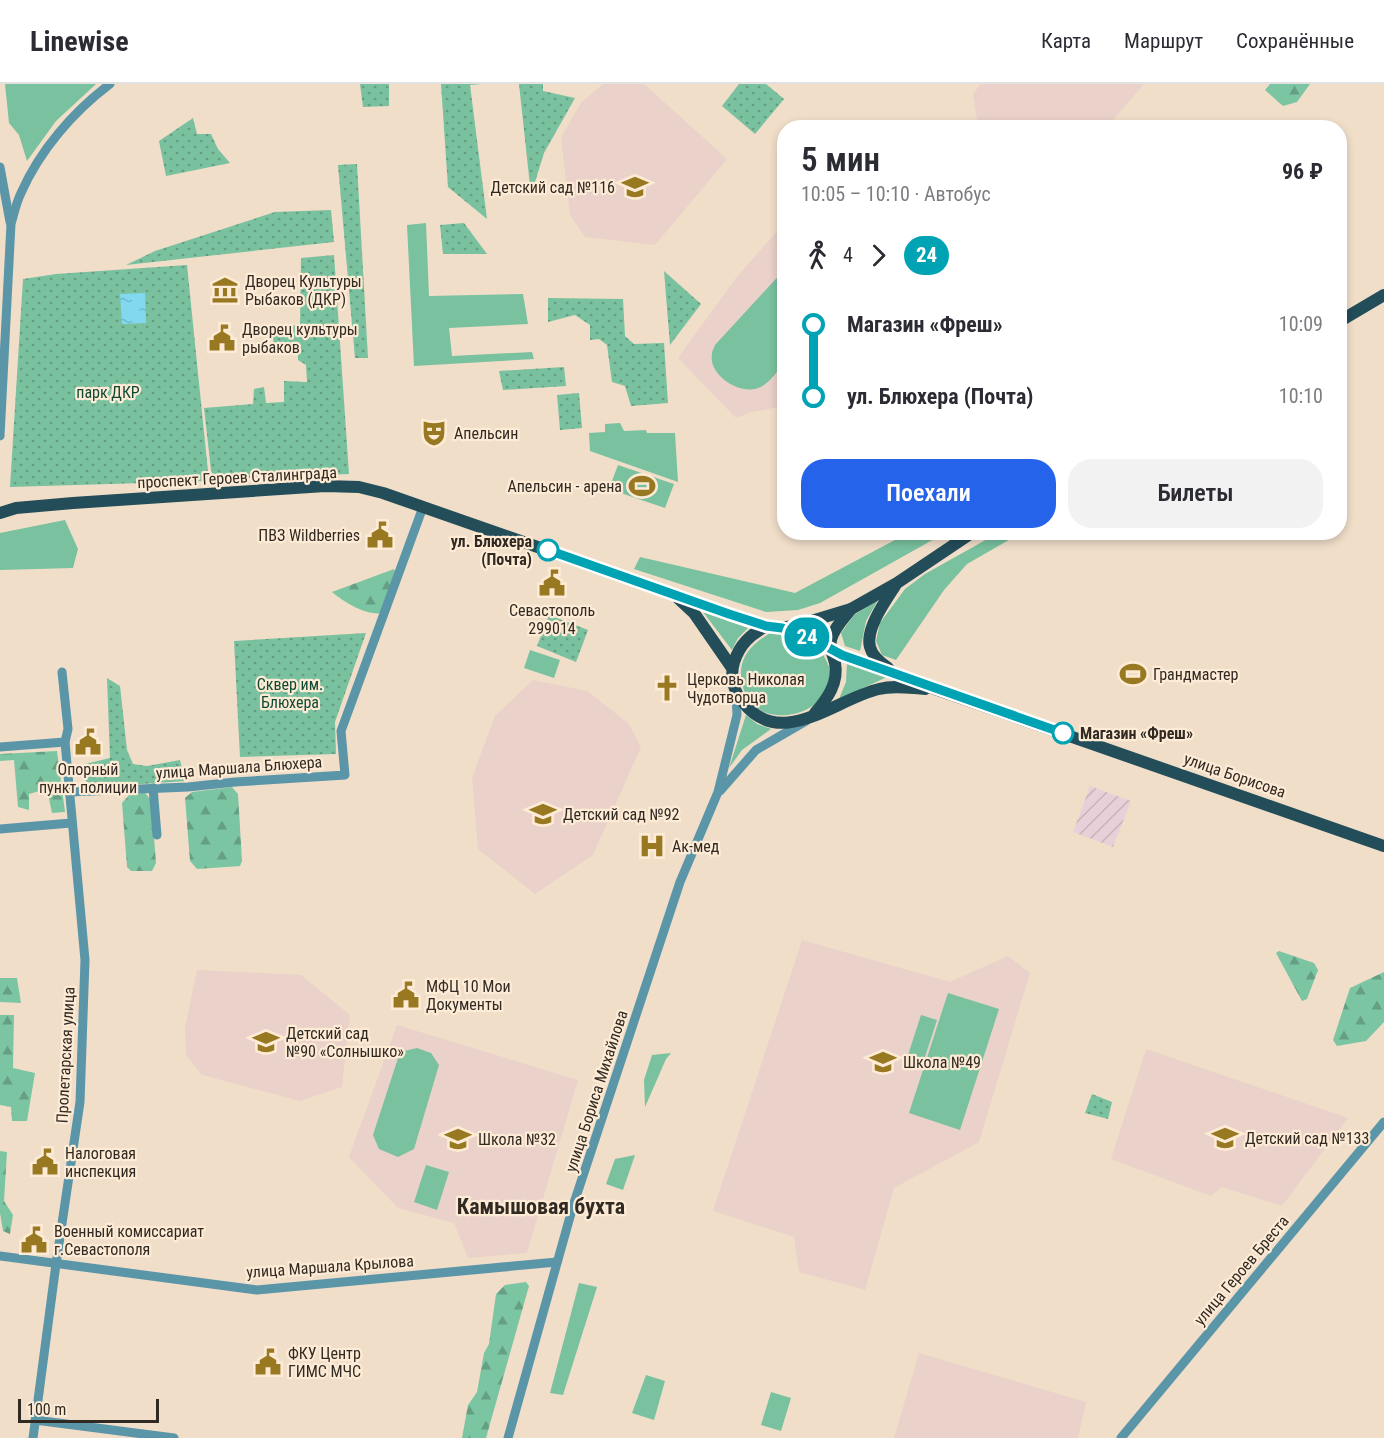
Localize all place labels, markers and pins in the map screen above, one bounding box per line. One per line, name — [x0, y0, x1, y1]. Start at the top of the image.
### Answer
school or university icon: Детский сад №116 — [620, 172, 650, 202]
place label: Детский сад №116 — [491, 178, 615, 197]
place label: Дворец Культуры Рыбаков (ДКР) — [245, 272, 362, 309]
museum icon: Дворец Культуры Рыбаков (ДКР) — [210, 275, 240, 305]
place label: Дворец культуры рыбаков — [242, 320, 358, 357]
public building icon: Дворец культуры рыбаков — [207, 323, 237, 353]
theatre icon: Апельсин — [419, 418, 449, 448]
place label: Апельсин — [454, 424, 518, 443]
sports icon: Апельсин - арена — [627, 471, 657, 501]
place label: Апельсин - арена — [507, 477, 622, 496]
public building icon: ПВЗ Wildberries — [365, 520, 395, 550]
place label: ПВЗ Wildberries — [258, 526, 360, 545]
place label: ул. Блюхера (Почта) — [451, 532, 532, 569]
marker: ул. Блюхера (Почта) — [537, 539, 559, 561]
public building icon: Севастополь 299014 — [537, 568, 567, 598]
place label: Севастополь 299014 — [509, 601, 595, 638]
sports icon: Грандмастер — [1118, 659, 1148, 689]
place label: Грандмастер — [1153, 665, 1239, 684]
place label: Церковь Николая Чудотворца — [687, 670, 805, 707]
church icon: Церковь Николая Чудотворца — [652, 673, 682, 703]
marker: Магазин «Фреш» — [1052, 722, 1074, 744]
place label: Магазин «Фреш» — [1080, 724, 1193, 743]
public building icon: Опорный пункт полиции — [73, 727, 103, 757]
place label: Опорный пункт полиции — [39, 760, 137, 797]
school or university icon: Детский сад №92 — [528, 799, 558, 829]
place label: Детский сад №92 — [563, 805, 680, 824]
hospital icon: Ак-мед — [637, 831, 667, 861]
place label: Ак-мед — [672, 837, 720, 856]
place label: МФЦ 10 Мои Документы — [426, 977, 511, 1014]
public building icon: МФЦ 10 Мои Документы — [391, 980, 421, 1010]
place label: Детский сад №90 «Солнышко» — [286, 1024, 404, 1061]
school or university icon: Детский сад №90 «Солнышко» — [251, 1027, 281, 1057]
school or university icon: Школа №49 — [868, 1047, 898, 1077]
place label: Школа №49 — [903, 1053, 981, 1072]
school or university icon: Детский сад №133 — [1210, 1123, 1240, 1153]
school or university icon: Школа №32 — [443, 1124, 473, 1154]
place label: Детский сад №133 — [1245, 1129, 1369, 1148]
place label: Школа №32 — [478, 1130, 556, 1149]
place label: Налоговая инспекция — [65, 1144, 136, 1181]
public building icon: Налоговая инспекция — [30, 1147, 60, 1177]
place label: Военный комиссариат г.Севастополя — [54, 1222, 204, 1259]
public building icon: Военный комиссариат г.Севастополя — [19, 1225, 49, 1255]
place label: ФКУ Центр ГИМС МЧС — [288, 1344, 361, 1381]
public building icon: ФКУ Центр ГИМС МЧС — [253, 1347, 283, 1377]

